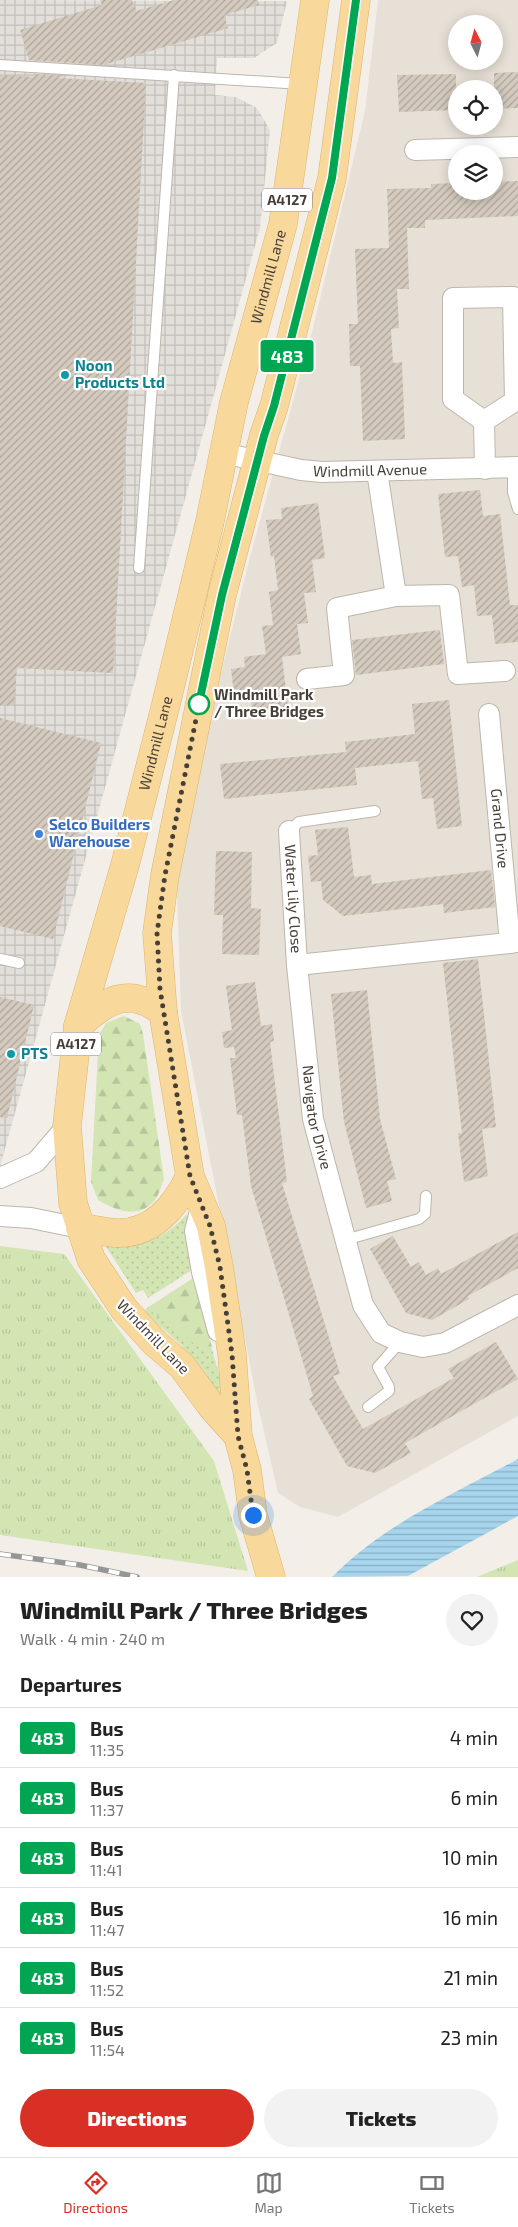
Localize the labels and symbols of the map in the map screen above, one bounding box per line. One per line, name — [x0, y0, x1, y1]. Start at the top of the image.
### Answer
north arrow — [448, 15, 502, 70]
road number: A4127 — [262, 188, 312, 212]
street label: Windmill Lane — [246, 228, 289, 326]
line badge: 483 — [258, 340, 316, 372]
place label: Noon Products Ltd — [75, 356, 165, 391]
marker: Noon Products Ltd — [59, 369, 71, 381]
street label: Windmill Avenue — [312, 459, 427, 480]
place label: Windmill Park / Three Bridges — [214, 685, 324, 720]
marker: Windmill Park / Three Bridges — [188, 693, 210, 715]
street label: Windmill Lane — [134, 694, 176, 792]
street label: Grand Drive — [488, 788, 513, 869]
place label: Selco Builders Warehouse — [49, 815, 150, 850]
marker: Selco Builders Warehouse — [33, 828, 45, 840]
street label: Water Lily Close — [282, 844, 306, 954]
road number: A4127 — [51, 1032, 101, 1056]
place label: PTS — [21, 1044, 48, 1062]
marker: PTS — [5, 1048, 17, 1060]
street label: Navigator Drive — [299, 1064, 336, 1171]
street label: Windmill Lane — [114, 1295, 194, 1377]
your location — [241, 1503, 266, 1528]

